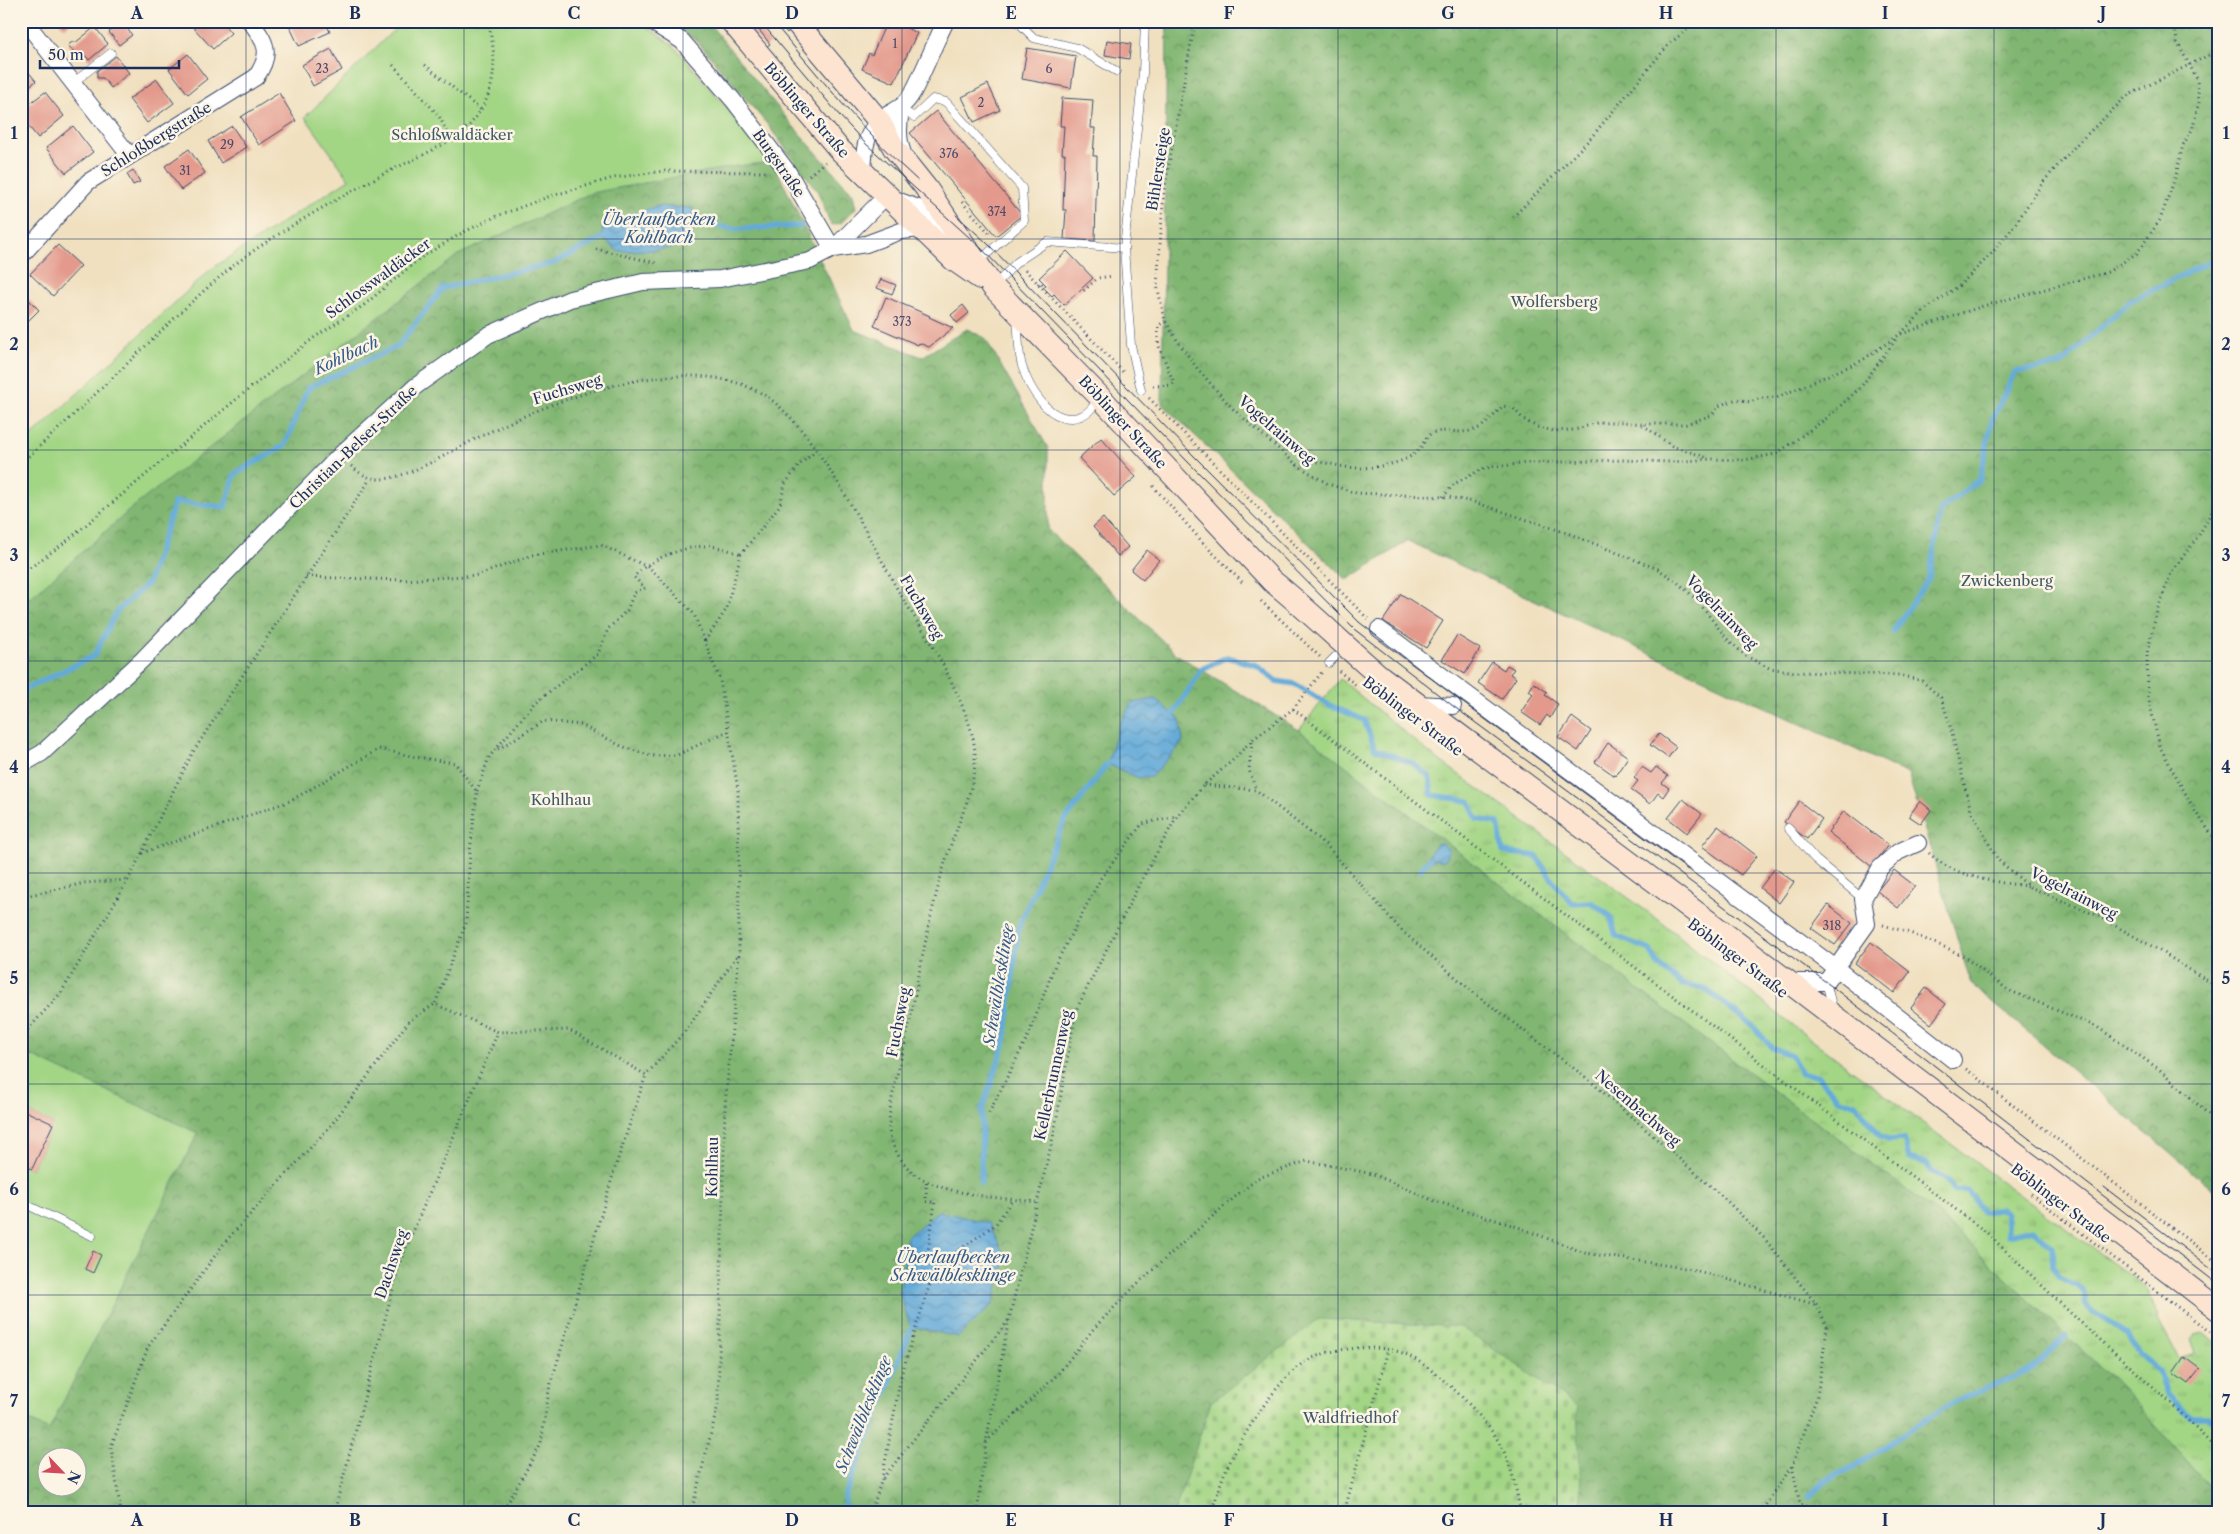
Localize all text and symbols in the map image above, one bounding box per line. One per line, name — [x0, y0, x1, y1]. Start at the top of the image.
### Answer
text: A — [130, 3, 144, 23]
text: B — [349, 3, 361, 23]
text: C — [568, 3, 580, 23]
text: D — [785, 3, 799, 23]
text: E — [1005, 3, 1017, 23]
text: F — [1224, 3, 1235, 23]
text: G — [1441, 3, 1455, 23]
text: H — [1659, 3, 1673, 23]
text: I — [1882, 3, 1889, 23]
text: J — [2097, 3, 2106, 23]
house number: 1 — [892, 36, 898, 51]
scale bar — [40, 38, 179, 70]
text: 50 m — [48, 45, 84, 64]
street label: Böblinger Straße — [760, 58, 854, 162]
house number: 23 — [315, 61, 329, 76]
house number: 6 — [1045, 61, 1053, 76]
house number: 2 — [978, 95, 985, 110]
street label: Schloßbergstraße — [97, 97, 215, 181]
text: 1 — [10, 123, 18, 143]
text: 1 — [2222, 123, 2230, 143]
park label: Schloßwaldäcker — [391, 125, 514, 144]
street label: Burgstraße — [749, 125, 809, 201]
street label: Bihlersteige — [1142, 126, 1174, 212]
house number: 29 — [220, 137, 234, 152]
house number: 376 — [939, 146, 959, 161]
house number: 31 — [179, 163, 191, 178]
house number: 374 — [987, 204, 1007, 219]
water label: Überlaufbecken Kohlbach — [602, 209, 716, 247]
street label: Schlosswaldäcker — [322, 233, 435, 322]
park label: Wolfersberg — [1510, 292, 1598, 311]
house number: 373 — [892, 314, 912, 329]
water label: Kohlbach — [309, 331, 381, 379]
text: 2 — [9, 334, 19, 354]
text: 2 — [2221, 334, 2231, 354]
street label: Fuchsweg — [530, 370, 604, 408]
street label: Böblinger Straße — [1075, 371, 1171, 473]
street label: Christian-Belser-Straße — [285, 381, 421, 513]
street label: Vogelrainweg — [1234, 391, 1319, 469]
text: 3 — [9, 545, 19, 565]
text: 3 — [2221, 545, 2231, 565]
street label: Vogelrainweg — [1681, 570, 1762, 653]
park label: Zwickenberg — [1961, 571, 2053, 590]
street label: Fuchsweg — [896, 572, 948, 643]
street label: Böblinger Straße — [1359, 672, 1467, 760]
text: 4 — [9, 757, 19, 777]
text: 4 — [2221, 757, 2231, 777]
park label: Kohlhau — [531, 790, 591, 809]
street label: Vogelrainweg — [2026, 862, 2121, 923]
street label: Böblinger Straße — [1684, 914, 1792, 1002]
house number: 318 — [1823, 918, 1841, 933]
water label: Schwälblesklinge — [978, 921, 1018, 1049]
text: 5 — [10, 968, 19, 988]
text: 5 — [2222, 968, 2231, 988]
street label: Fuchsweg — [882, 985, 914, 1059]
street label: Kellerbrunnenweg — [1030, 1008, 1076, 1142]
street label: Nesenbachweg — [1591, 1066, 1685, 1150]
street label: Kohlhau — [702, 1136, 722, 1198]
street label: Böblinger Straße — [2007, 1159, 2115, 1247]
text: 6 — [9, 1179, 19, 1199]
text: 6 — [2221, 1179, 2231, 1199]
street label: Dachsweg — [370, 1227, 412, 1301]
water label: Überlaufbecken Schwälblesklinge — [890, 1247, 1016, 1285]
water label: Schwälblesklinge — [830, 1351, 896, 1476]
text: 7 — [10, 1391, 19, 1411]
text: 7 — [2222, 1391, 2231, 1411]
park label: Waldfriedhof — [1302, 1408, 1399, 1427]
north arrow — [38, 1446, 88, 1496]
text: N — [63, 1468, 85, 1487]
text: A — [130, 1510, 144, 1530]
text: B — [349, 1510, 361, 1530]
text: C — [568, 1510, 580, 1530]
text: D — [785, 1510, 799, 1530]
text: E — [1005, 1510, 1017, 1530]
text: F — [1224, 1510, 1235, 1530]
text: G — [1441, 1510, 1455, 1530]
text: H — [1659, 1510, 1673, 1530]
text: I — [1882, 1510, 1889, 1530]
text: J — [2097, 1510, 2106, 1530]

